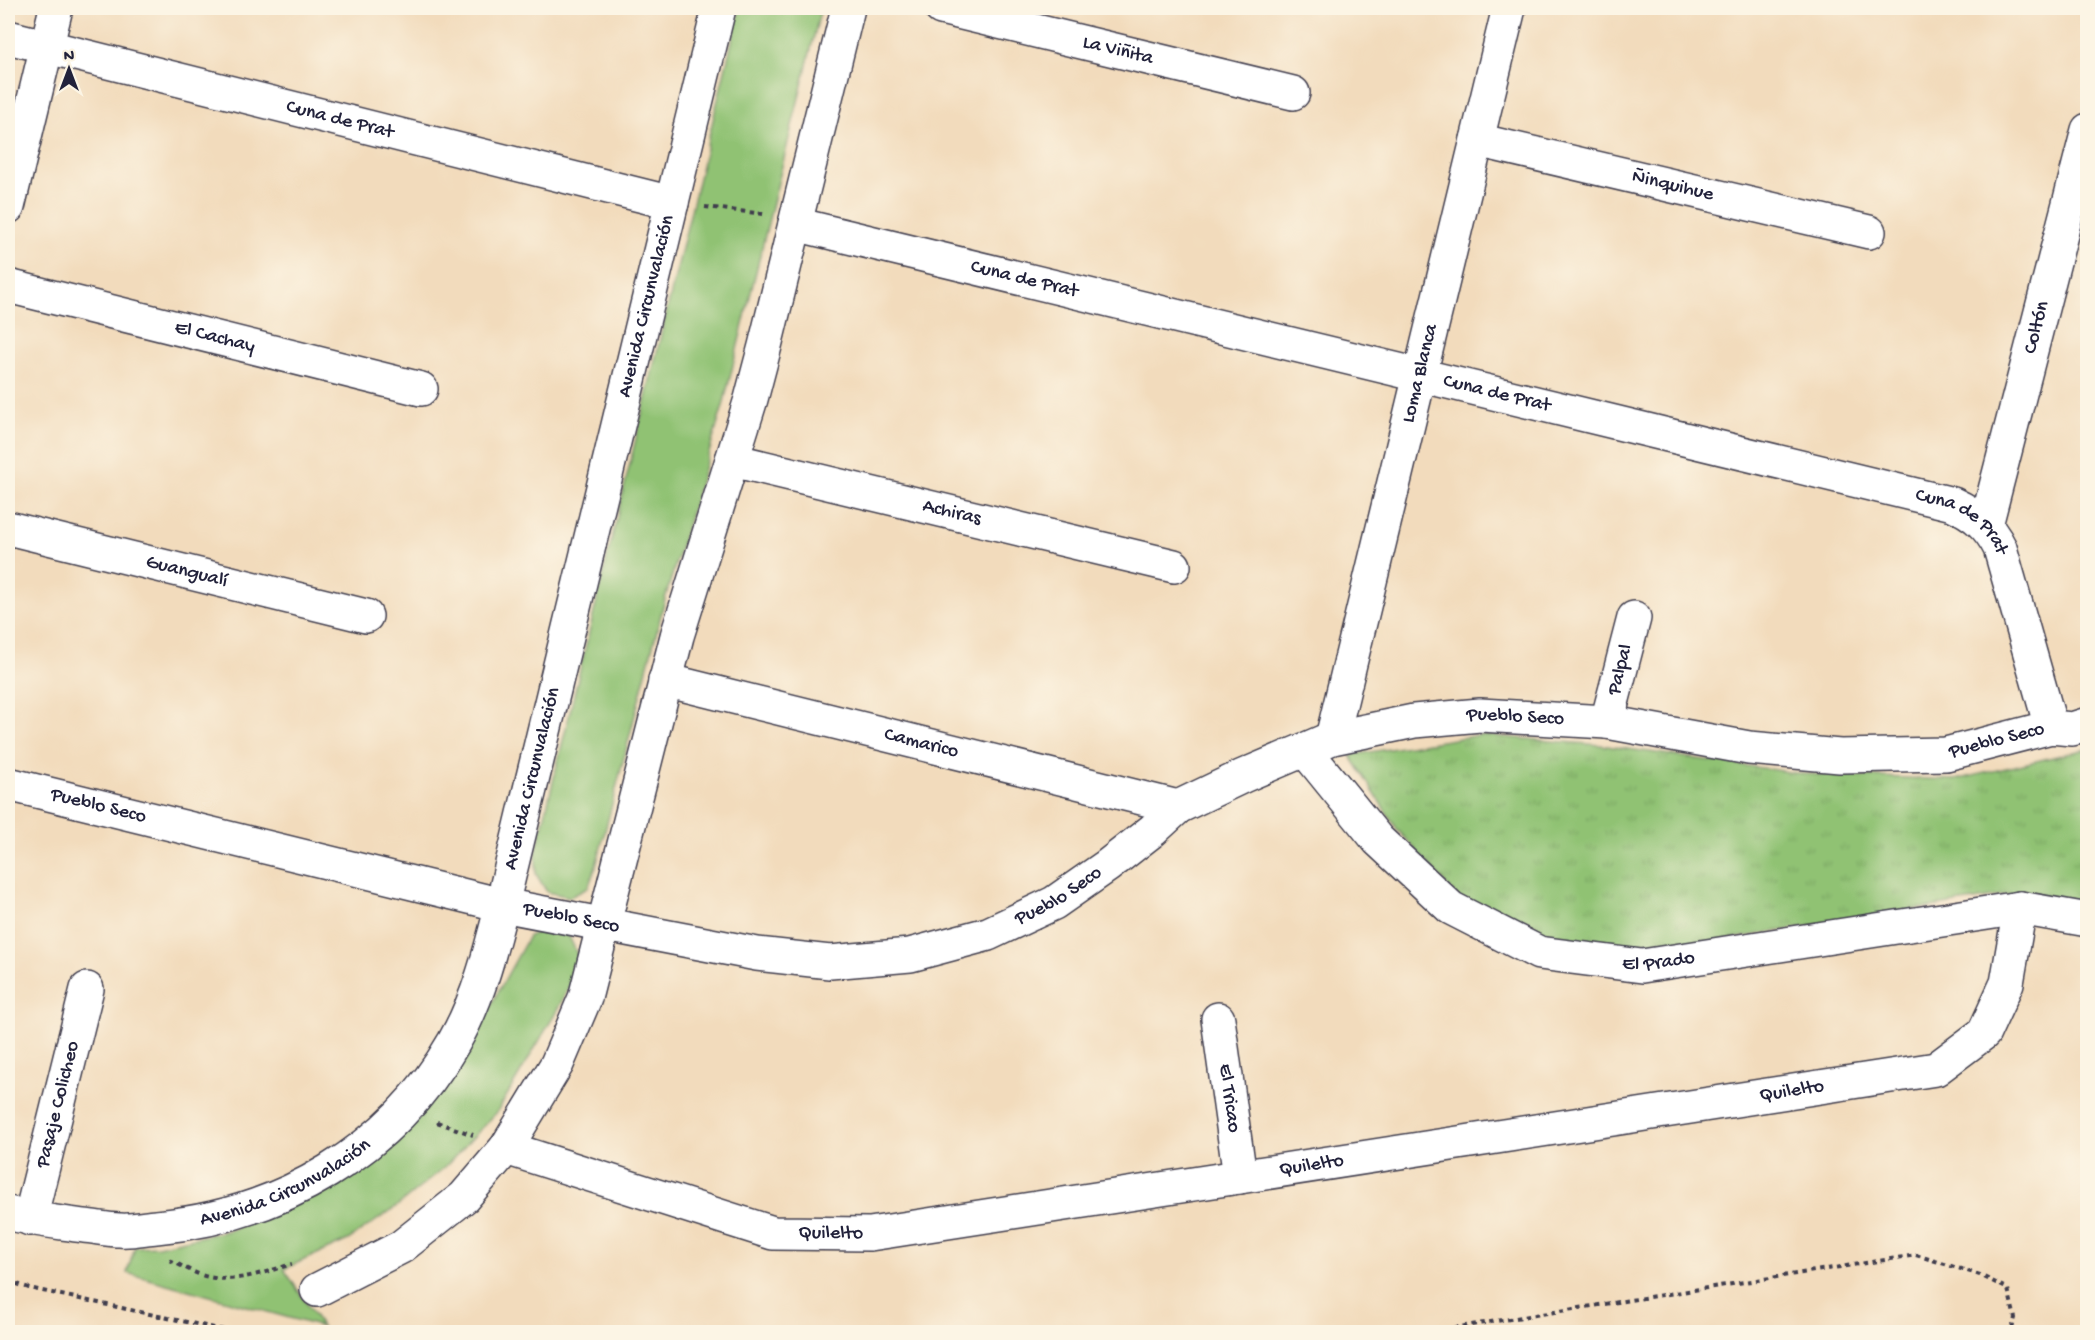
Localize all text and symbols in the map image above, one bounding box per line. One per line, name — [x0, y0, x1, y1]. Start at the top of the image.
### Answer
street label: La Viñita — [1080, 31, 1156, 71]
north arrow — [39, 39, 99, 99]
text: N — [64, 48, 75, 67]
street label: Cuna de Prat — [284, 95, 398, 145]
street label: Ñinquihue — [1630, 165, 1716, 207]
street label: Avenida Circunvalación — [614, 212, 680, 400]
street label: Cuna de Prat — [968, 255, 1082, 304]
street label: Coltón — [2019, 298, 2055, 356]
street label: El Cachay — [172, 316, 257, 359]
street label: Loma Blanca — [1397, 321, 1444, 425]
street label: Cuna de Prat — [1441, 370, 1555, 418]
street label: Cuna de Prat — [1913, 484, 2013, 558]
street label: Achiras — [920, 495, 984, 531]
street label: Guangualí — [143, 551, 231, 593]
street label: Palpal — [1603, 642, 1638, 699]
street label: Avenida Circunvalación — [499, 685, 566, 872]
street label: Pueblo Seco — [1465, 703, 1565, 731]
street label: Pueblo Seco — [1946, 718, 2047, 764]
street label: Camarico — [882, 723, 961, 764]
street label: Pueblo Seco — [47, 783, 148, 829]
street label: Pueblo Seco — [1011, 861, 1107, 931]
street label: Pueblo Seco — [520, 898, 621, 939]
street label: El Prado — [1621, 947, 1696, 978]
street label: Pasaje Colicheo — [31, 1039, 85, 1171]
street label: El Tricao — [1213, 1062, 1245, 1134]
street label: Quilelto — [1758, 1075, 1826, 1108]
street label: Avenida Circunvalación — [198, 1133, 376, 1232]
street label: Quilelto — [1278, 1149, 1345, 1182]
street label: Quilelto — [798, 1222, 863, 1245]

